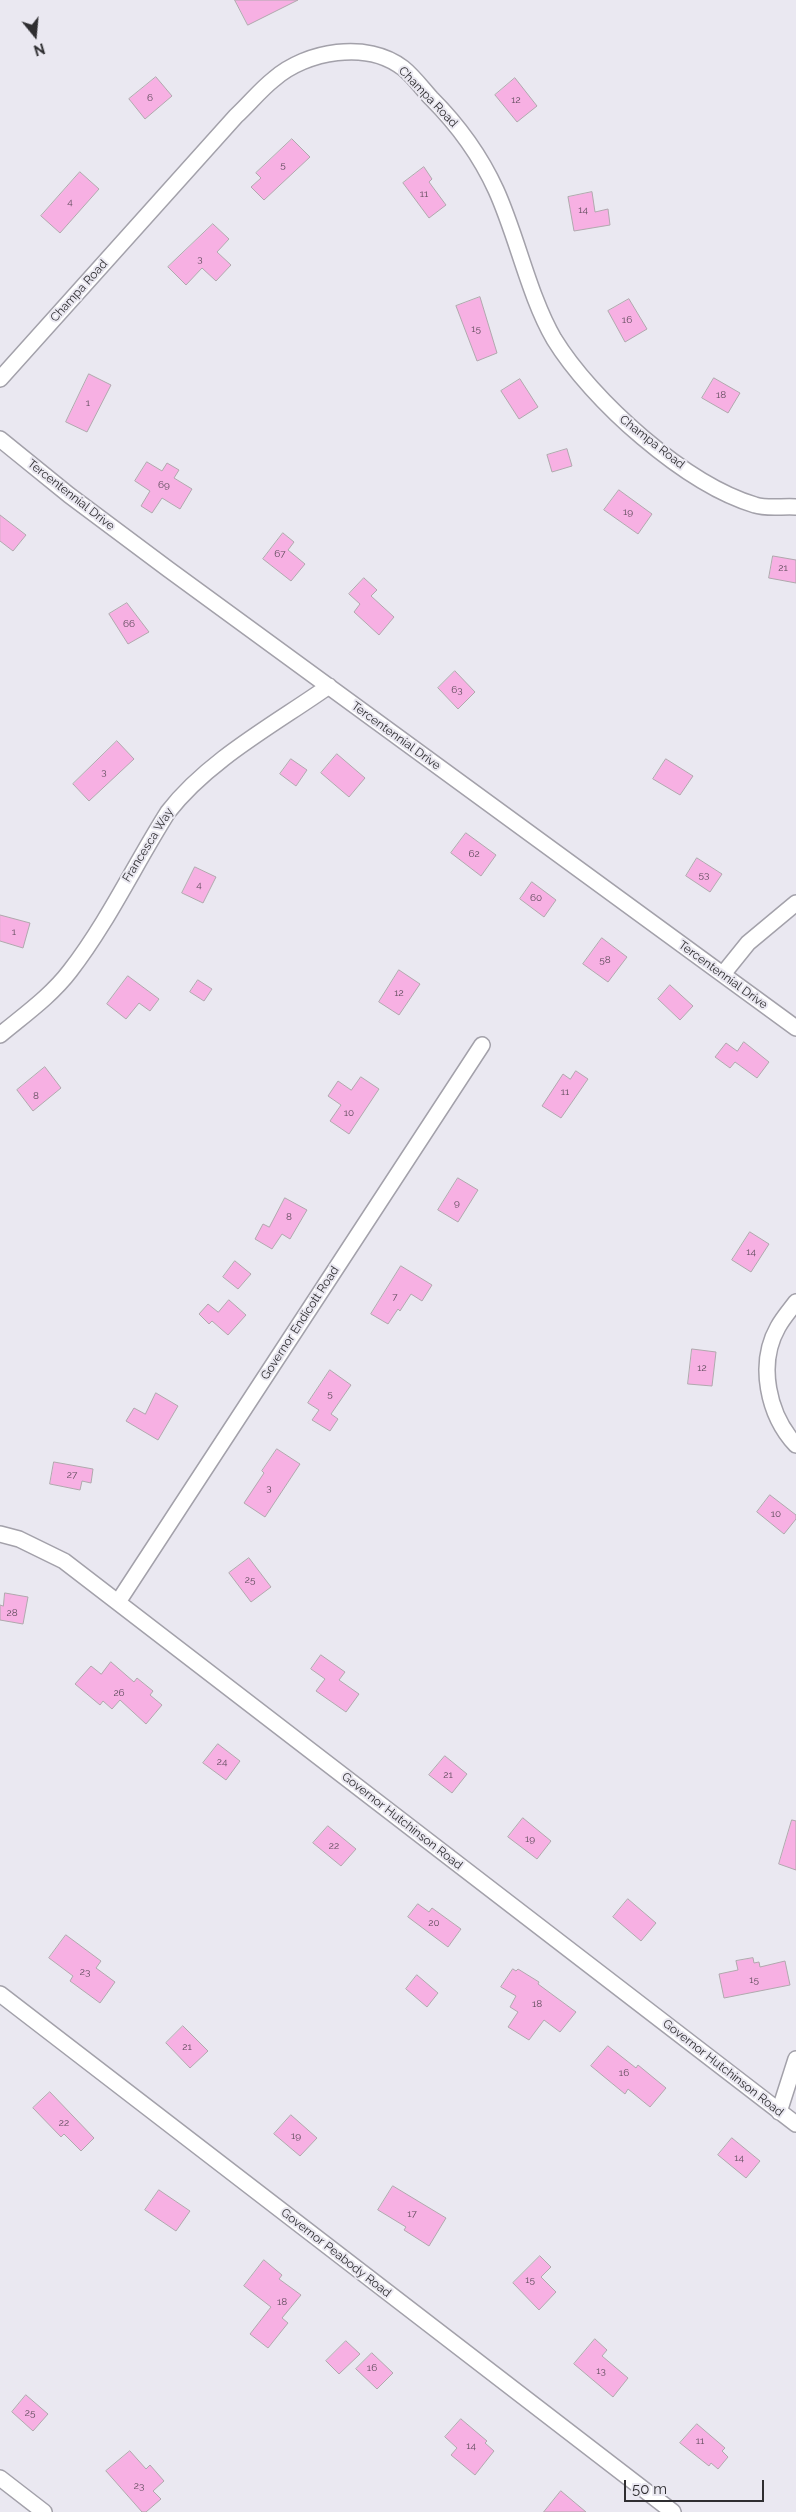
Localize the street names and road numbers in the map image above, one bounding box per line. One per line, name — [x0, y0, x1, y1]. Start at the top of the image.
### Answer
street label: Champa Road — [396, 64, 460, 130]
street label: Champa Road — [47, 257, 111, 325]
street label: Champa Road — [617, 412, 687, 472]
street label: Tercentennial Drive — [25, 457, 117, 533]
street label: Tercentennial Drive — [349, 699, 443, 773]
street label: Francesca Way — [119, 805, 177, 885]
street label: Tercentennial Drive — [676, 938, 770, 1012]
street label: Governor Endicott Road — [258, 1264, 342, 1382]
street label: Governor Hutchinson Road — [339, 1769, 465, 1873]
street label: Governor Hutchinson Road — [660, 2016, 786, 2120]
street label: Governor Peabody Road — [278, 2206, 394, 2300]

